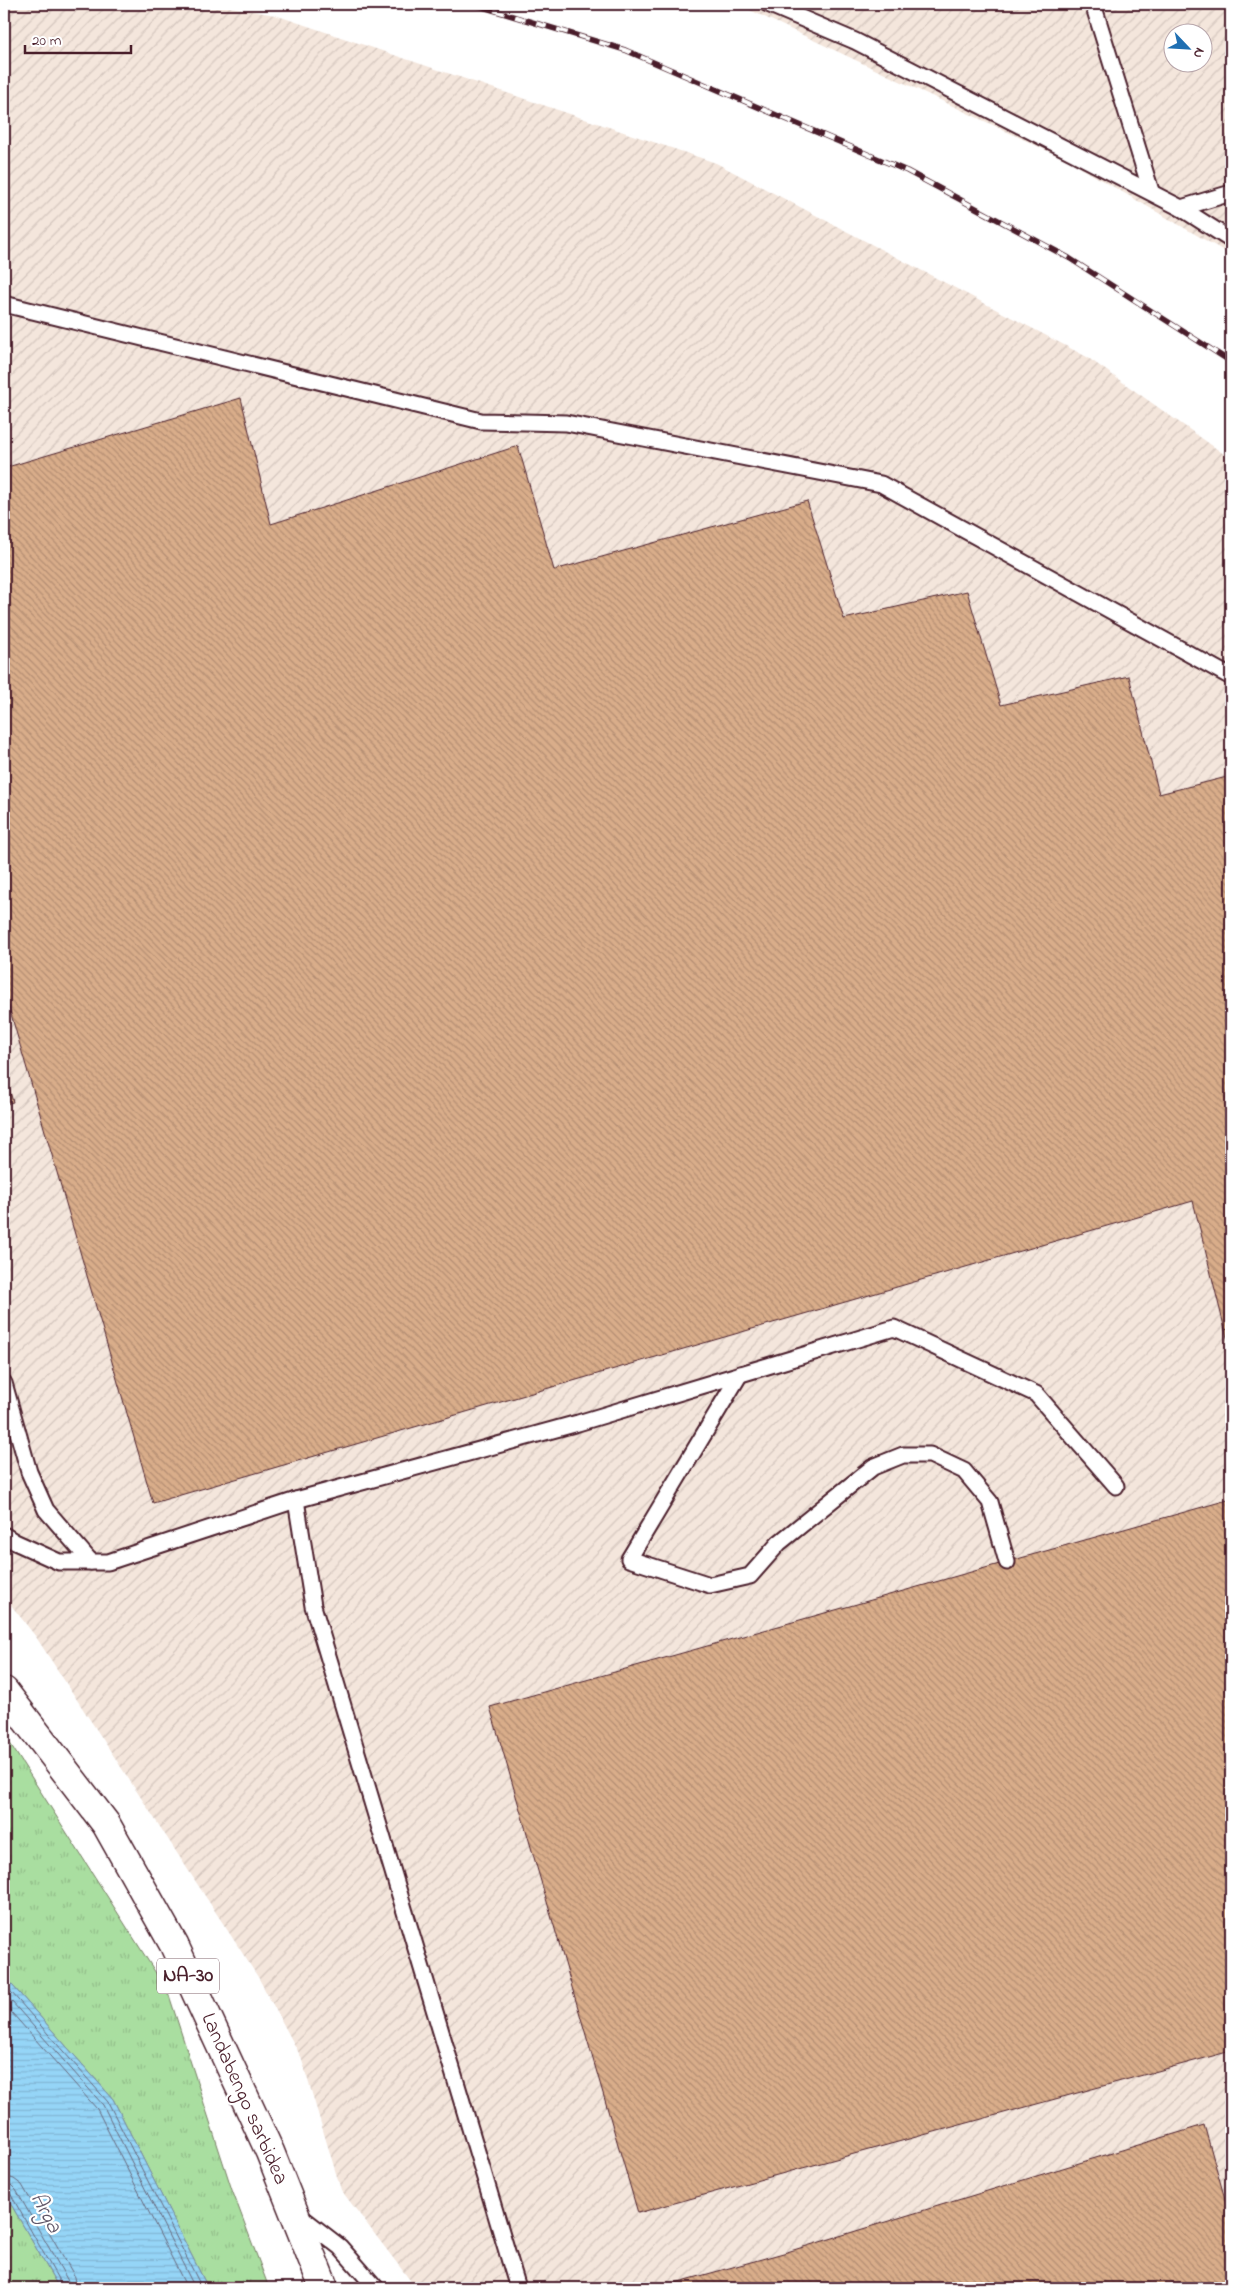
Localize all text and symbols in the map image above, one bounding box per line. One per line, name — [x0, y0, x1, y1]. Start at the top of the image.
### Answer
scale bar — [25, 22, 131, 54]
north arrow — [1162, 22, 1212, 72]
text: 20 m — [32, 30, 62, 52]
text: N — [1187, 44, 1210, 62]
road number: NA-30 — [157, 1958, 219, 1994]
street label: Landabengo sarbidea — [191, 2008, 295, 2190]
water label: Arga — [21, 2187, 70, 2240]

